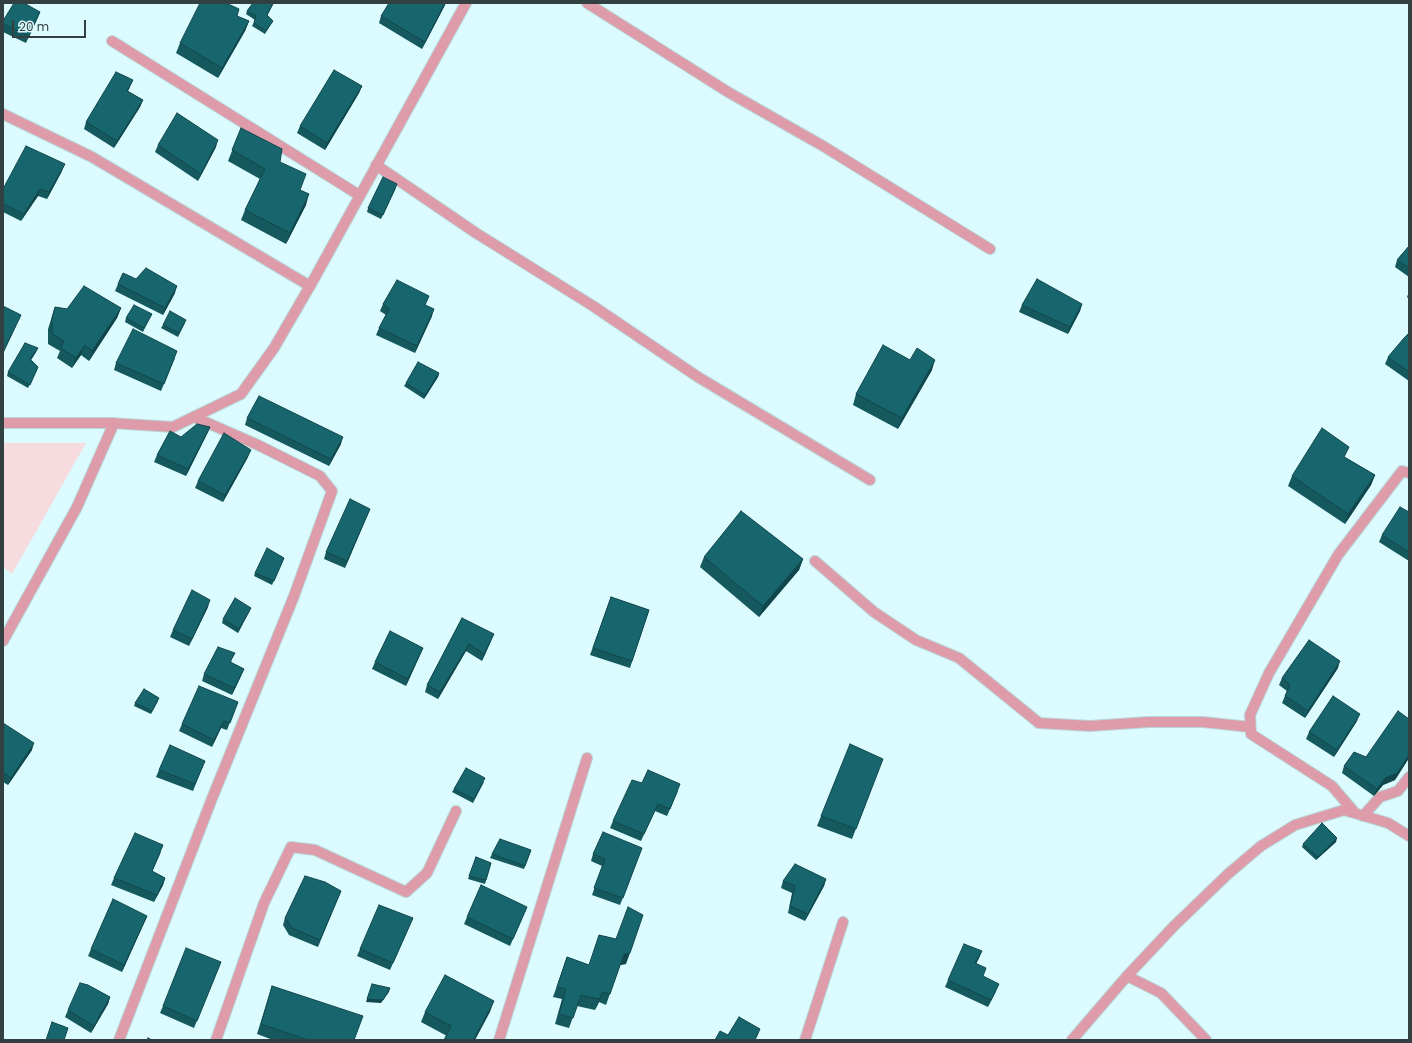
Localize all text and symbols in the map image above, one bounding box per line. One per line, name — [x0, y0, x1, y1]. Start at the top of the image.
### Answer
scale bar — [14, 12, 88, 38]
text: 20 m — [19, 18, 49, 35]

